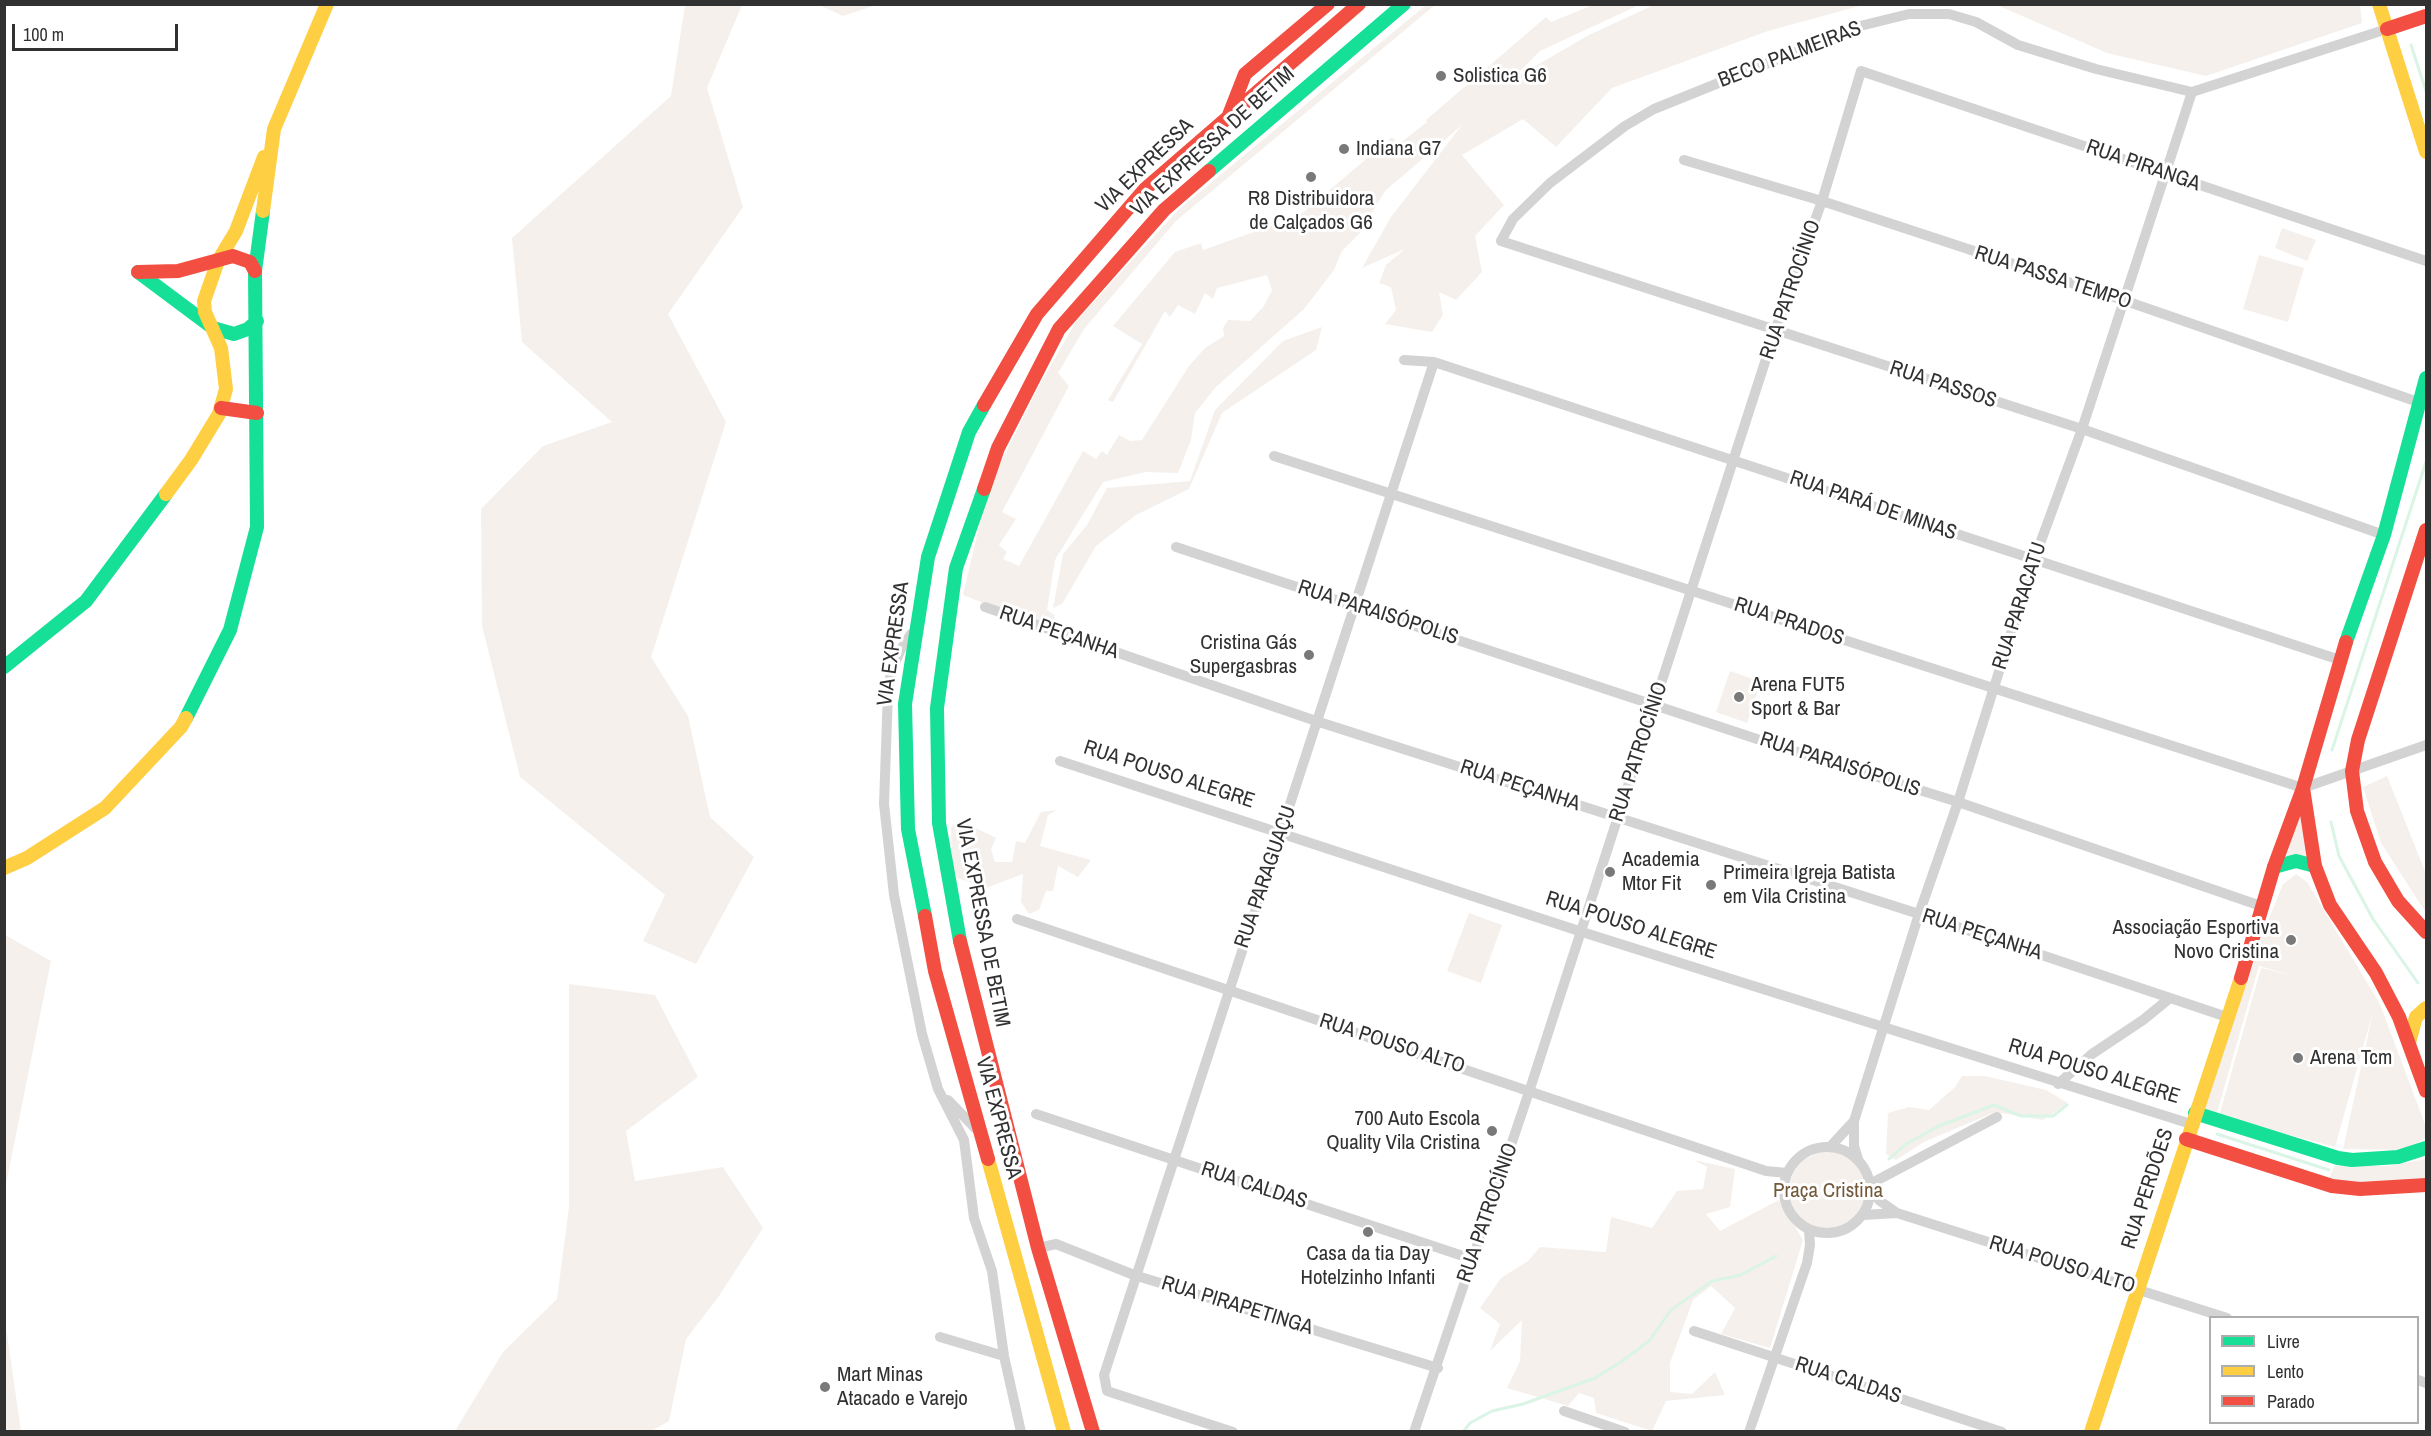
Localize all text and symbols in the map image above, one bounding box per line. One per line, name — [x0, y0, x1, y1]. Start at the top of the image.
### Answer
scale bar — [15, 12, 182, 50]
street label: BECO PALMEIRAS — [1715, 16, 1865, 94]
text: 100 m — [23, 22, 64, 47]
street label: VIA EXPRESSA DE BETIM — [1126, 62, 1300, 222]
place label: Solistica G6 — [1453, 63, 1547, 89]
marker: Solistica G6 — [1434, 69, 1448, 83]
street label: VIA EXPRESSA — [1091, 113, 1199, 219]
street label: RUA PIRANGA — [2083, 135, 2203, 197]
place label: Indiana G7 — [1356, 136, 1441, 162]
marker: Indiana G7 — [1337, 142, 1351, 156]
marker: R8 Distribuidora de Calçados G6 — [1304, 170, 1318, 184]
place label: R8 Distribuidora de Calçados G6 — [1248, 186, 1374, 236]
street label: RUA PATROCÍNIO — [1755, 217, 1827, 363]
street label: RUA PASSA TEMPO — [1971, 241, 2135, 315]
street label: RUA PASSOS — [1886, 356, 2000, 414]
street label: RUA PARÁ DE MINAS — [1786, 466, 1960, 546]
street label: RUA PARACATU — [1988, 539, 2052, 673]
street label: RUA PARAISÓPOLIS — [1295, 575, 1461, 651]
street label: VIA EXPRESSA — [873, 580, 915, 708]
street label: RUA PRADOS — [1731, 592, 1847, 652]
street label: RUA PEÇANHA — [996, 601, 1122, 665]
place label: Cristina Gás Supergasbras — [1190, 630, 1297, 680]
marker: Cristina Gás Supergasbras — [1302, 648, 1316, 662]
place label: Arena FUT5 Sport & Bar — [1751, 672, 1845, 722]
street label: RUA PATROCÍNIO — [1604, 679, 1674, 825]
marker: Arena FUT5 Sport & Bar — [1732, 690, 1746, 704]
street label: RUA PARAISÓPOLIS — [1757, 727, 1923, 803]
street label: RUA POUSO ALEGRE — [1080, 736, 1258, 814]
street label: RUA PEÇANHA — [1457, 755, 1583, 817]
street label: RUA PARAGUAÇU — [1230, 802, 1302, 952]
street label: VIA EXPRESSA DE BETIM — [949, 817, 1015, 1029]
place label: Academia Mtor Fit — [1622, 847, 1700, 897]
place label: Primeira Igreja Batista em Vila Cristina — [1723, 860, 1895, 910]
marker: Academia Mtor Fit — [1603, 865, 1617, 879]
marker: Primeira Igreja Batista em Vila Cristina — [1704, 878, 1718, 892]
street label: RUA POUSO ALEGRE — [1542, 887, 1720, 965]
street label: RUA PEÇANHA — [1919, 904, 2045, 966]
place label: Associação Esportiva Novo Cristina — [2112, 915, 2279, 965]
marker: Associação Esportiva Novo Cristina — [2284, 933, 2298, 947]
street label: RUA POUSO ALTO — [1316, 1009, 1468, 1079]
street label: RUA POUSO ALEGRE — [2005, 1034, 2183, 1110]
place label: Arena Tcm — [2310, 1045, 2392, 1071]
marker: Arena Tcm — [2291, 1051, 2305, 1065]
street label: VIA EXPRESSA — [970, 1054, 1026, 1182]
place label: 700 Auto Escola Quality Vila Cristina — [1326, 1106, 1480, 1156]
marker: 700 Auto Escola Quality Vila Cristina — [1485, 1124, 1499, 1138]
street label: RUA PERDÕES — [2117, 1125, 2179, 1253]
street label: RUA PATROCÍNIO — [1452, 1140, 1524, 1286]
street label: RUA CALDAS — [1198, 1157, 1310, 1215]
park label: Praça Cristina — [1773, 1178, 1883, 1204]
marker: Casa da tia Day Hotelzinho Infanti — [1361, 1225, 1375, 1239]
street label: RUA POUSO ALTO — [1986, 1231, 2138, 1299]
place label: Casa da tia Day Hotelzinho Infanti — [1301, 1241, 1435, 1291]
street label: RUA PIRAPETINGA — [1158, 1271, 1316, 1341]
legend — [2209, 1316, 2419, 1424]
text: Livre — [2267, 1329, 2300, 1354]
street label: RUA CALDAS — [1792, 1352, 1904, 1410]
text: Lento — [2267, 1359, 2304, 1384]
place label: Mart Minas Atacado e Varejo — [837, 1362, 968, 1412]
marker: Mart Minas Atacado e Varejo — [818, 1380, 832, 1394]
text: Parado — [2267, 1389, 2315, 1414]

